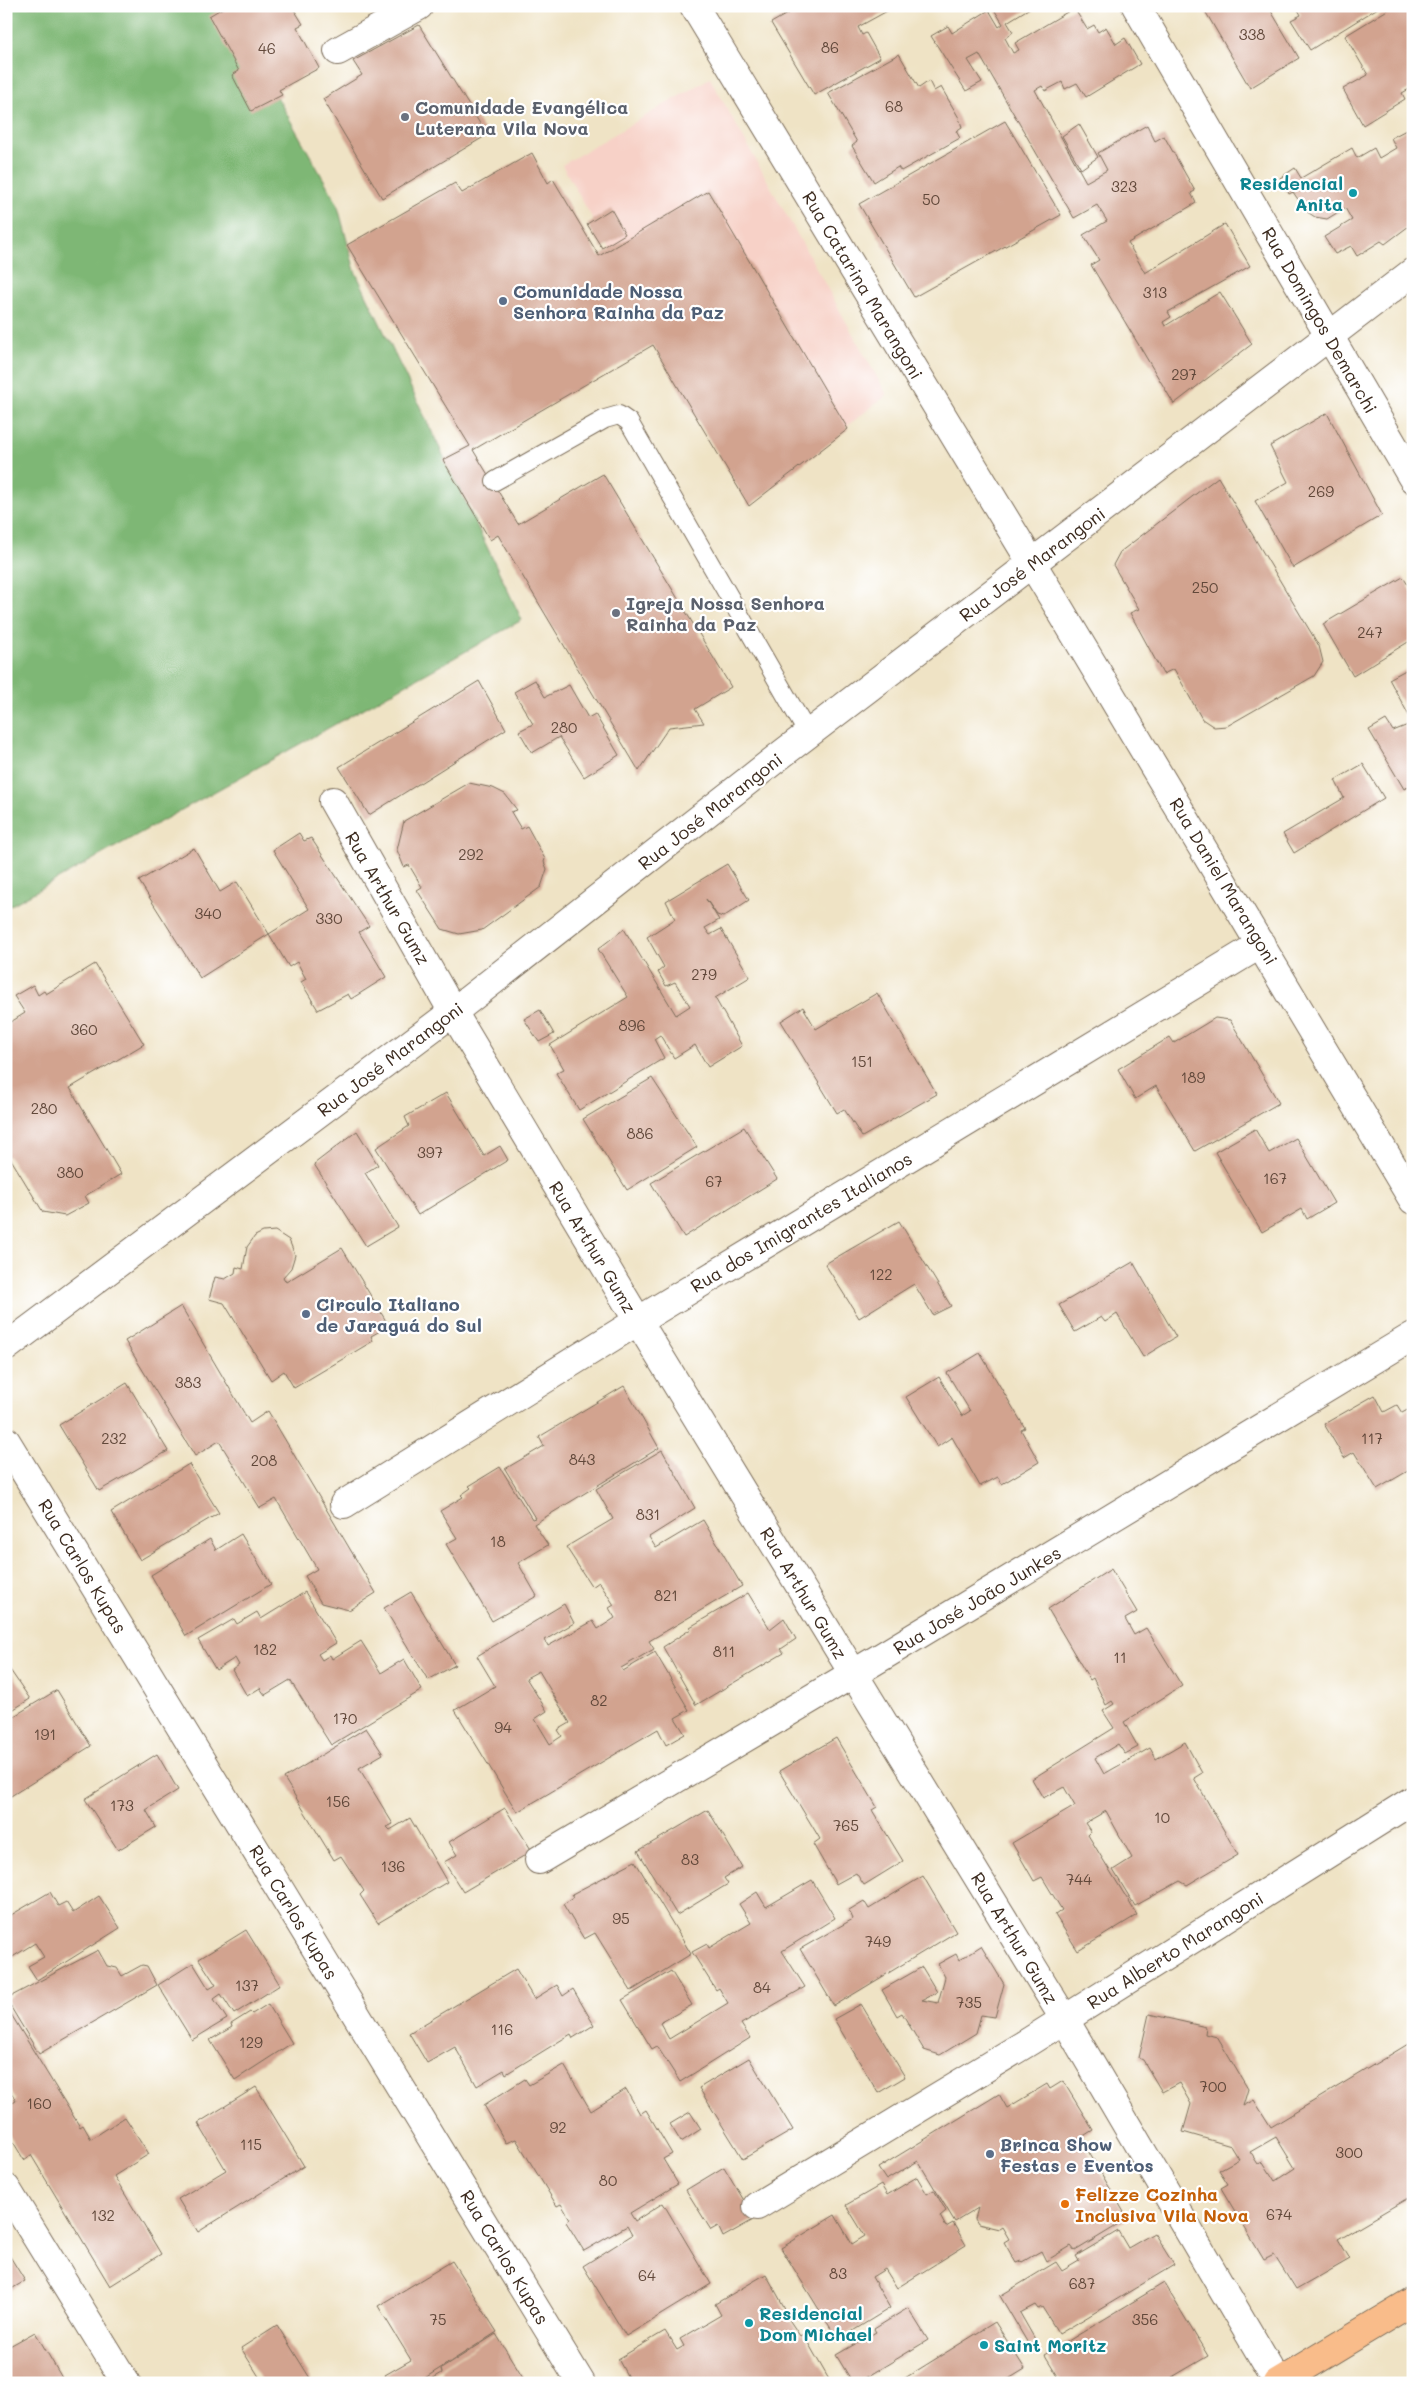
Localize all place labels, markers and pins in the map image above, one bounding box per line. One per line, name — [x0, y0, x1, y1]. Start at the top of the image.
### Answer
place label: Comunidade Evangélica Luterana Vila Nova — [415, 95, 628, 140]
marker: Comunidade Evangélica Luterana Vila Nova — [399, 111, 411, 123]
place label: Residencial Anita — [1239, 171, 1343, 216]
marker: Residencial Anita — [1347, 187, 1359, 199]
place label: Comunidade Nossa Senhora Rainha da Paz — [513, 279, 724, 324]
marker: Comunidade Nossa Senhora Rainha da Paz — [497, 295, 509, 307]
place label: Igreja Nossa Senhora Rainha da Paz — [626, 591, 825, 636]
marker: Igreja Nossa Senhora Rainha da Paz — [610, 607, 622, 619]
place label: Circulo Italiano de Jaraguá do Sul — [316, 1292, 482, 1337]
marker: Circulo Italiano de Jaraguá do Sul — [300, 1308, 312, 1320]
place label: Brinca Show Festas e Eventos — [1000, 2132, 1153, 2177]
marker: Brinca Show Festas e Eventos — [984, 2148, 996, 2160]
place label: Felizze Cozinha Inclusiva Vila Nova — [1075, 2182, 1249, 2227]
marker: Felizze Cozinha Inclusiva Vila Nova — [1059, 2198, 1071, 2210]
place label: Residencial Dom Michael — [759, 2301, 872, 2346]
marker: Residencial Dom Michael — [743, 2317, 755, 2329]
place label: Saint Moritz — [994, 2333, 1106, 2357]
marker: Saint Moritz — [978, 2339, 990, 2351]

